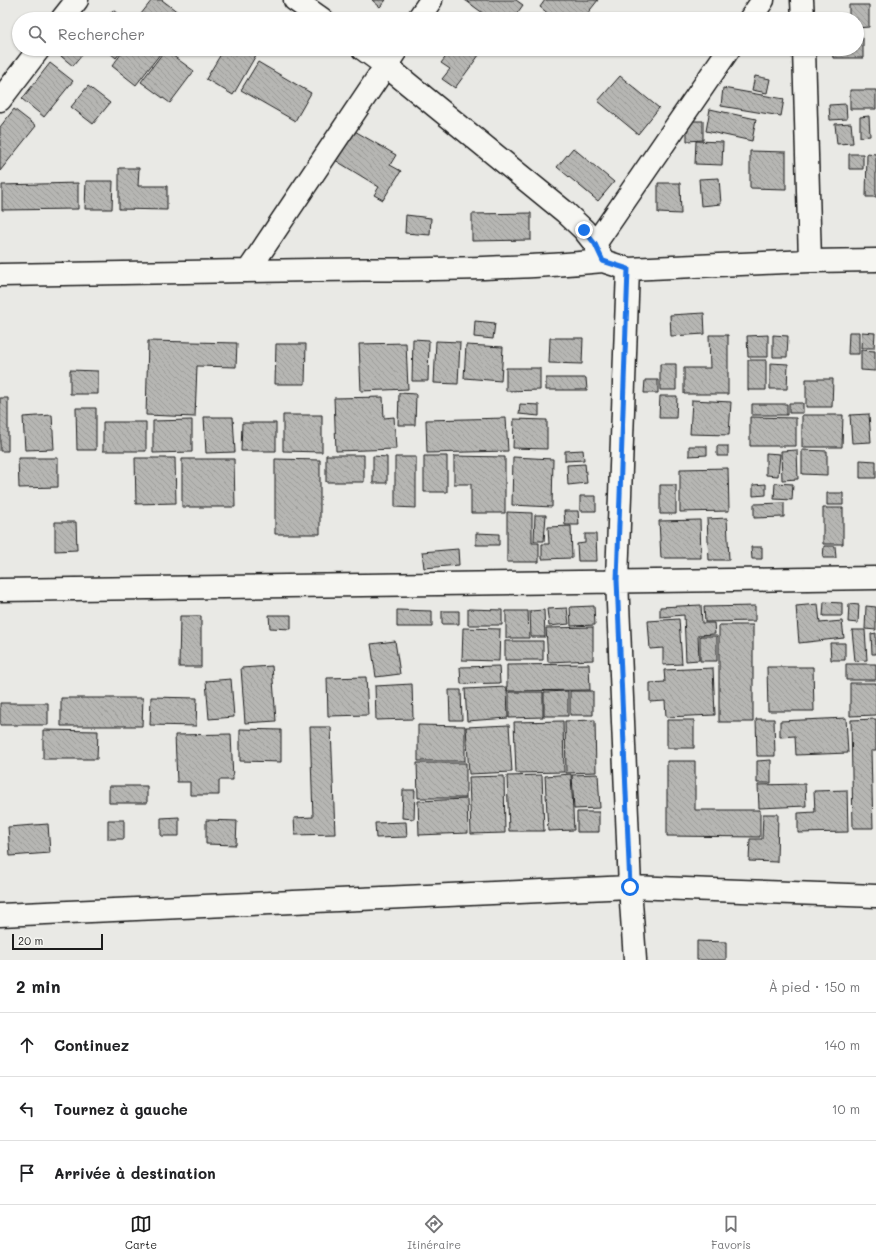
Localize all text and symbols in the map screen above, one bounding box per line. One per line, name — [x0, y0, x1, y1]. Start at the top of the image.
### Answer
search box — [12, 12, 864, 56]
icon: search — [26, 23, 48, 45]
text: Rechercher — [58, 24, 145, 44]
route end — [575, 221, 593, 239]
route start — [621, 878, 639, 896]
scale bar — [12, 932, 103, 951]
text: 20 m — [18, 933, 43, 948]
text: 2 min — [16, 975, 61, 997]
text: À pied · 150 m — [769, 978, 860, 995]
icon: ahead — [16, 1034, 38, 1056]
text: Continuez — [54, 1035, 129, 1055]
text: 140 m — [824, 1036, 860, 1053]
icon: left — [16, 1098, 38, 1120]
text: Tournez à gauche — [54, 1099, 188, 1119]
text: 10 m — [832, 1100, 860, 1117]
icon: arrive — [16, 1162, 38, 1184]
text: Arrivée à destination — [54, 1163, 216, 1183]
tab: Carte — [125, 1213, 157, 1252]
tab: Itinéraire — [407, 1213, 461, 1252]
tab: Favoris — [711, 1213, 751, 1252]

